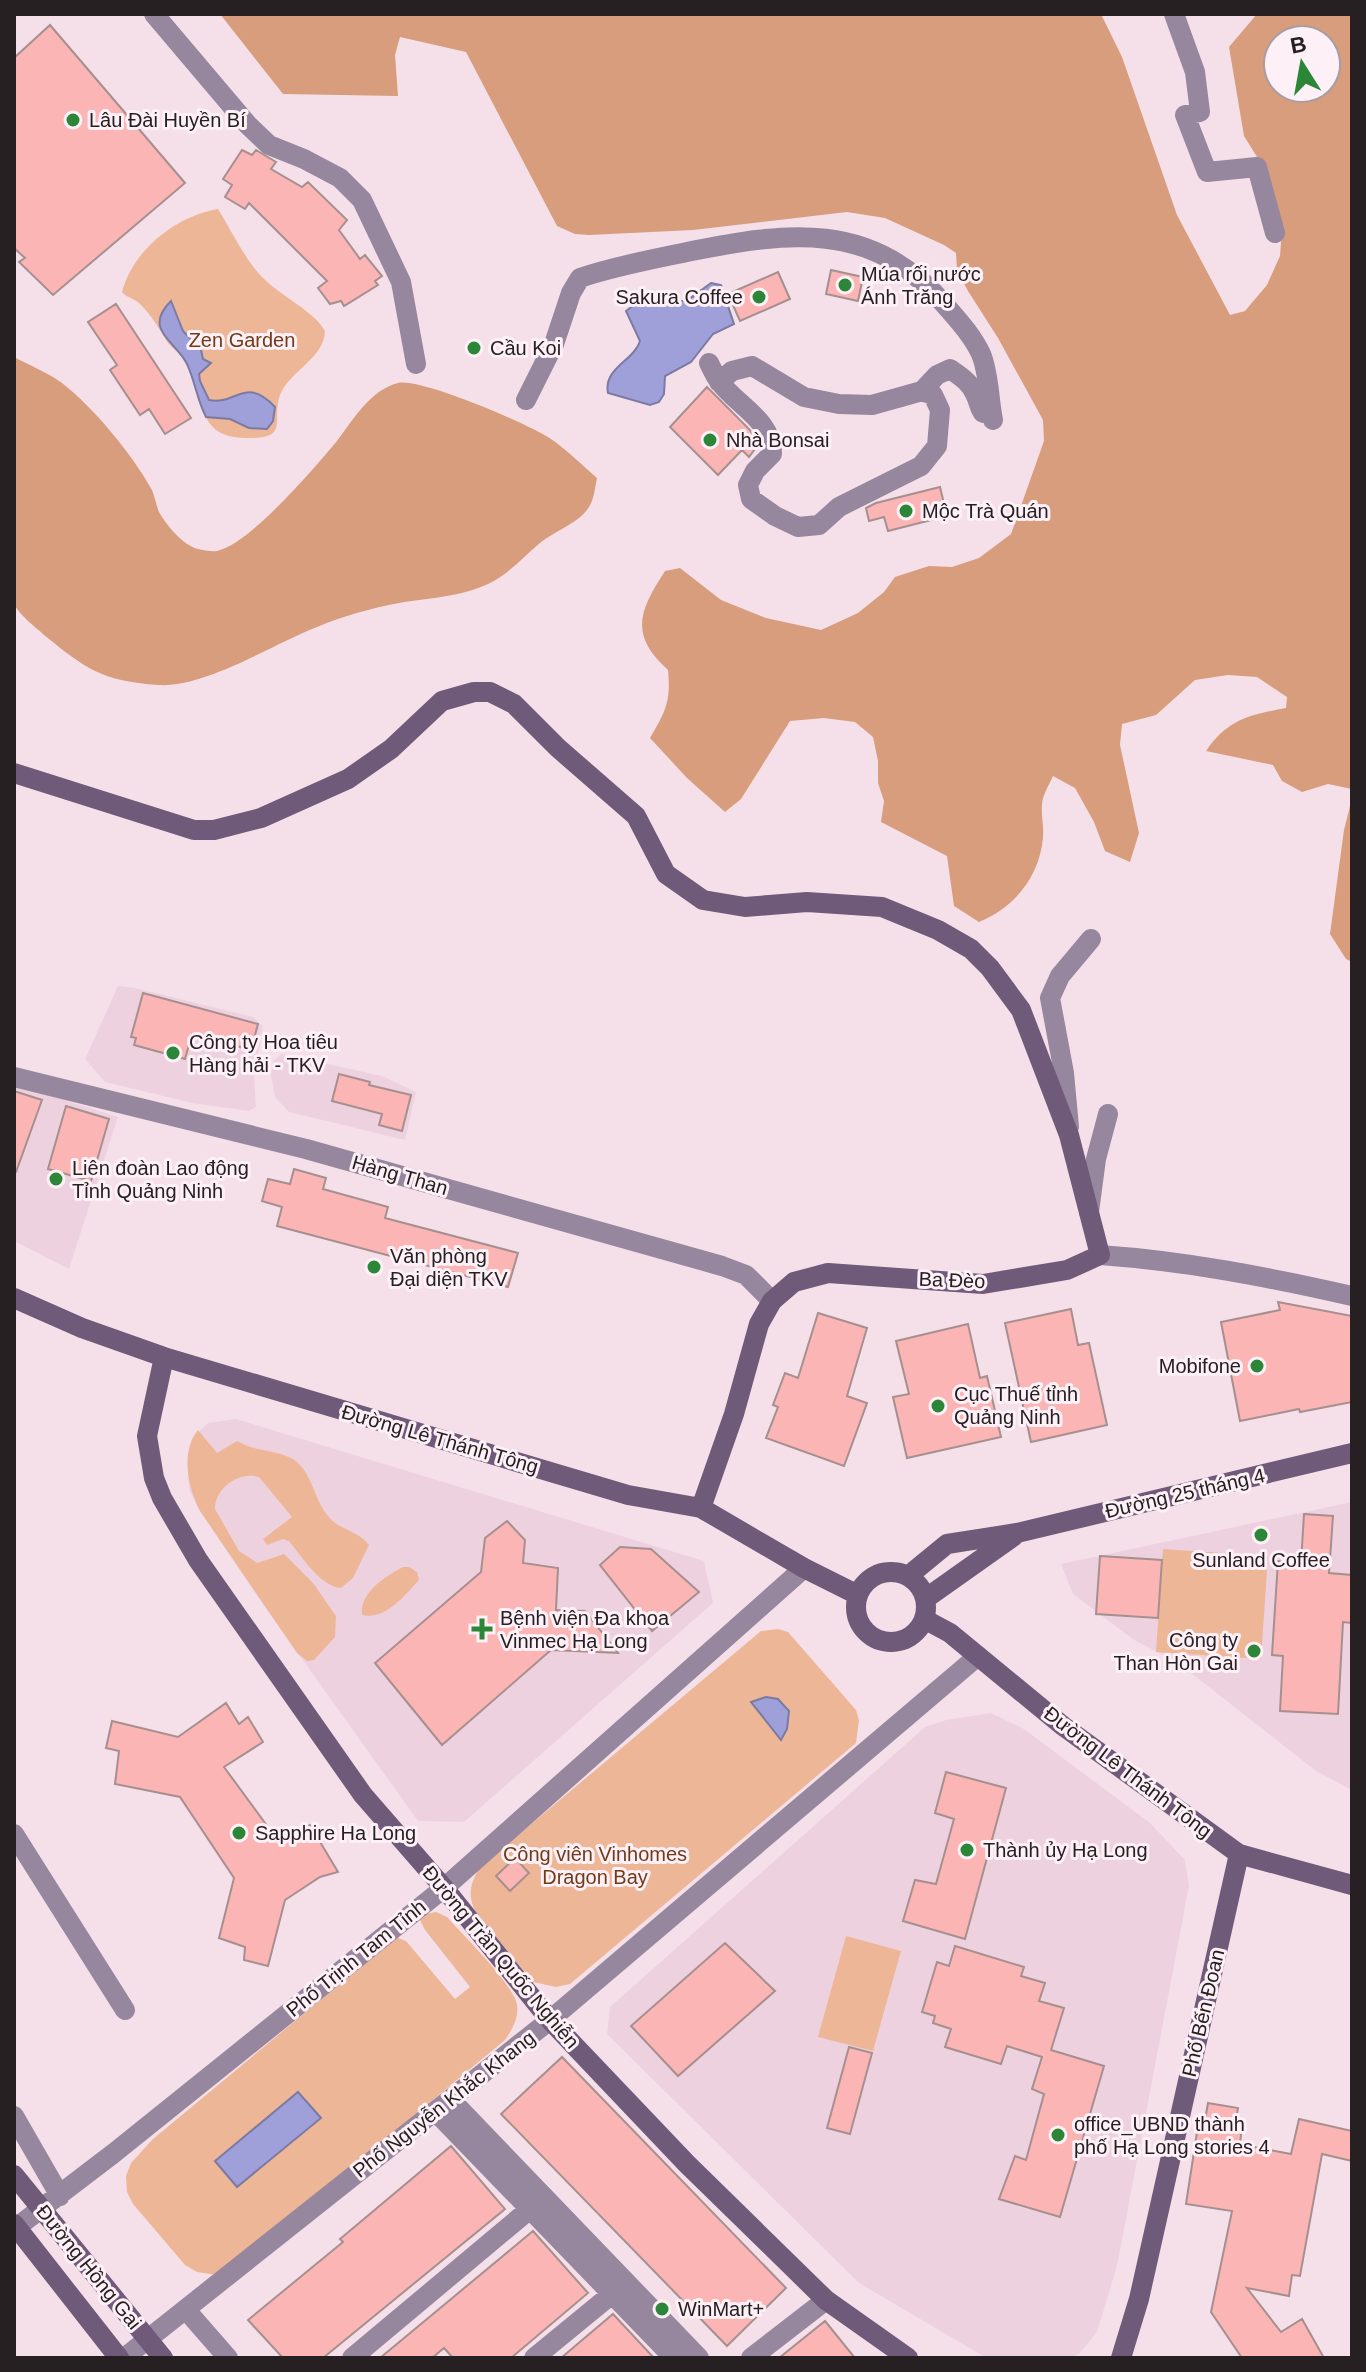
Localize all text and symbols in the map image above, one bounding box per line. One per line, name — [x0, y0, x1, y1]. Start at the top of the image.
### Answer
north arrow — [1262, 24, 1342, 104]
text: B — [1288, 31, 1308, 59]
place label: Lâu Đài Huyền Bí — [89, 109, 246, 131]
marker: Lâu Đài Huyền Bí — [64, 111, 82, 129]
place label: Múa rối nước Ánh Trăng — [861, 263, 981, 308]
marker: Múa rối nước Ánh Trăng — [836, 276, 854, 294]
place label: Sakura Coffee — [616, 286, 743, 308]
marker: Sakura Coffee — [750, 288, 768, 306]
park label: Zen Garden — [189, 329, 295, 351]
place label: Cầu Koi — [490, 337, 561, 359]
marker: Cầu Koi — [465, 339, 483, 357]
place label: Nhà Bonsai — [726, 429, 829, 451]
marker: Nhà Bonsai — [701, 431, 719, 449]
place label: Mộc Trà Quán — [922, 500, 1049, 522]
marker: Mộc Trà Quán — [897, 502, 915, 520]
place label: Công ty Hoa tiêu Hàng hải - TKV — [189, 1031, 338, 1076]
marker: Công ty Hoa tiêu Hàng hải - TKV — [164, 1044, 182, 1062]
street label: Hàng Than — [350, 1151, 450, 1199]
place label: Liên đoàn Lao động Tỉnh Quảng Ninh — [72, 1157, 249, 1202]
marker: Liên đoàn Lao động Tỉnh Quảng Ninh — [47, 1170, 65, 1188]
place label: Văn phòng Đại diện TKV — [390, 1245, 508, 1290]
marker: Văn phòng Đại diện TKV — [365, 1258, 383, 1276]
street label: Ba Đèo — [918, 1268, 986, 1292]
place label: Mobifone — [1159, 1355, 1241, 1377]
marker: Mobifone — [1248, 1357, 1266, 1375]
place label: Cục Thuế tỉnh Quảng Ninh — [954, 1383, 1078, 1428]
marker: Cục Thuế tỉnh Quảng Ninh — [929, 1397, 947, 1415]
street label: Đường Lê Thánh Tông — [339, 1400, 541, 1478]
street label: Đường 25 tháng 4 — [1103, 1464, 1267, 1522]
marker: Sunland Coffee — [1252, 1526, 1270, 1544]
place label: Sunland Coffee — [1192, 1549, 1330, 1571]
place label: Bệnh viện Đa khoa Vinmec Hạ Long — [500, 1607, 670, 1652]
marker: Bệnh viện Đa khoa Vinmec Hạ Long — [471, 1618, 493, 1640]
place label: Công ty Than Hòn Gai — [1113, 1629, 1238, 1674]
marker: Công ty Than Hòn Gai — [1245, 1642, 1263, 1660]
street label: Đường Lê Thánh Tông — [1040, 1702, 1216, 1842]
place label: Sapphire Ha Long — [255, 1822, 416, 1844]
marker: Sapphire Ha Long — [230, 1824, 248, 1842]
place label: Thành ủy Hạ Long — [983, 1839, 1148, 1861]
marker: Thành ủy Hạ Long — [958, 1841, 976, 1859]
park label: Công viên Vinhomes Dragon Bay — [503, 1843, 687, 1888]
street label: Đường Trần Quốc Nghiễn — [418, 1861, 584, 2053]
street label: Phố Trịnh Tam Tỉnh — [282, 1895, 430, 2021]
street label: Phố Bến Đoan — [1178, 1947, 1228, 2079]
street label: Phố Nguyễn Khắc Khang — [349, 2026, 539, 2182]
place label: office_UBND thành phố Hạ Long stories 4 — [1074, 2113, 1270, 2158]
marker: office_UBND thành phố Hạ Long stories 4 — [1049, 2126, 1067, 2144]
street label: Đường Hồng Gai — [32, 2201, 146, 2333]
place label: WinMart+ — [678, 2298, 764, 2320]
marker: WinMart+ — [653, 2300, 671, 2318]

